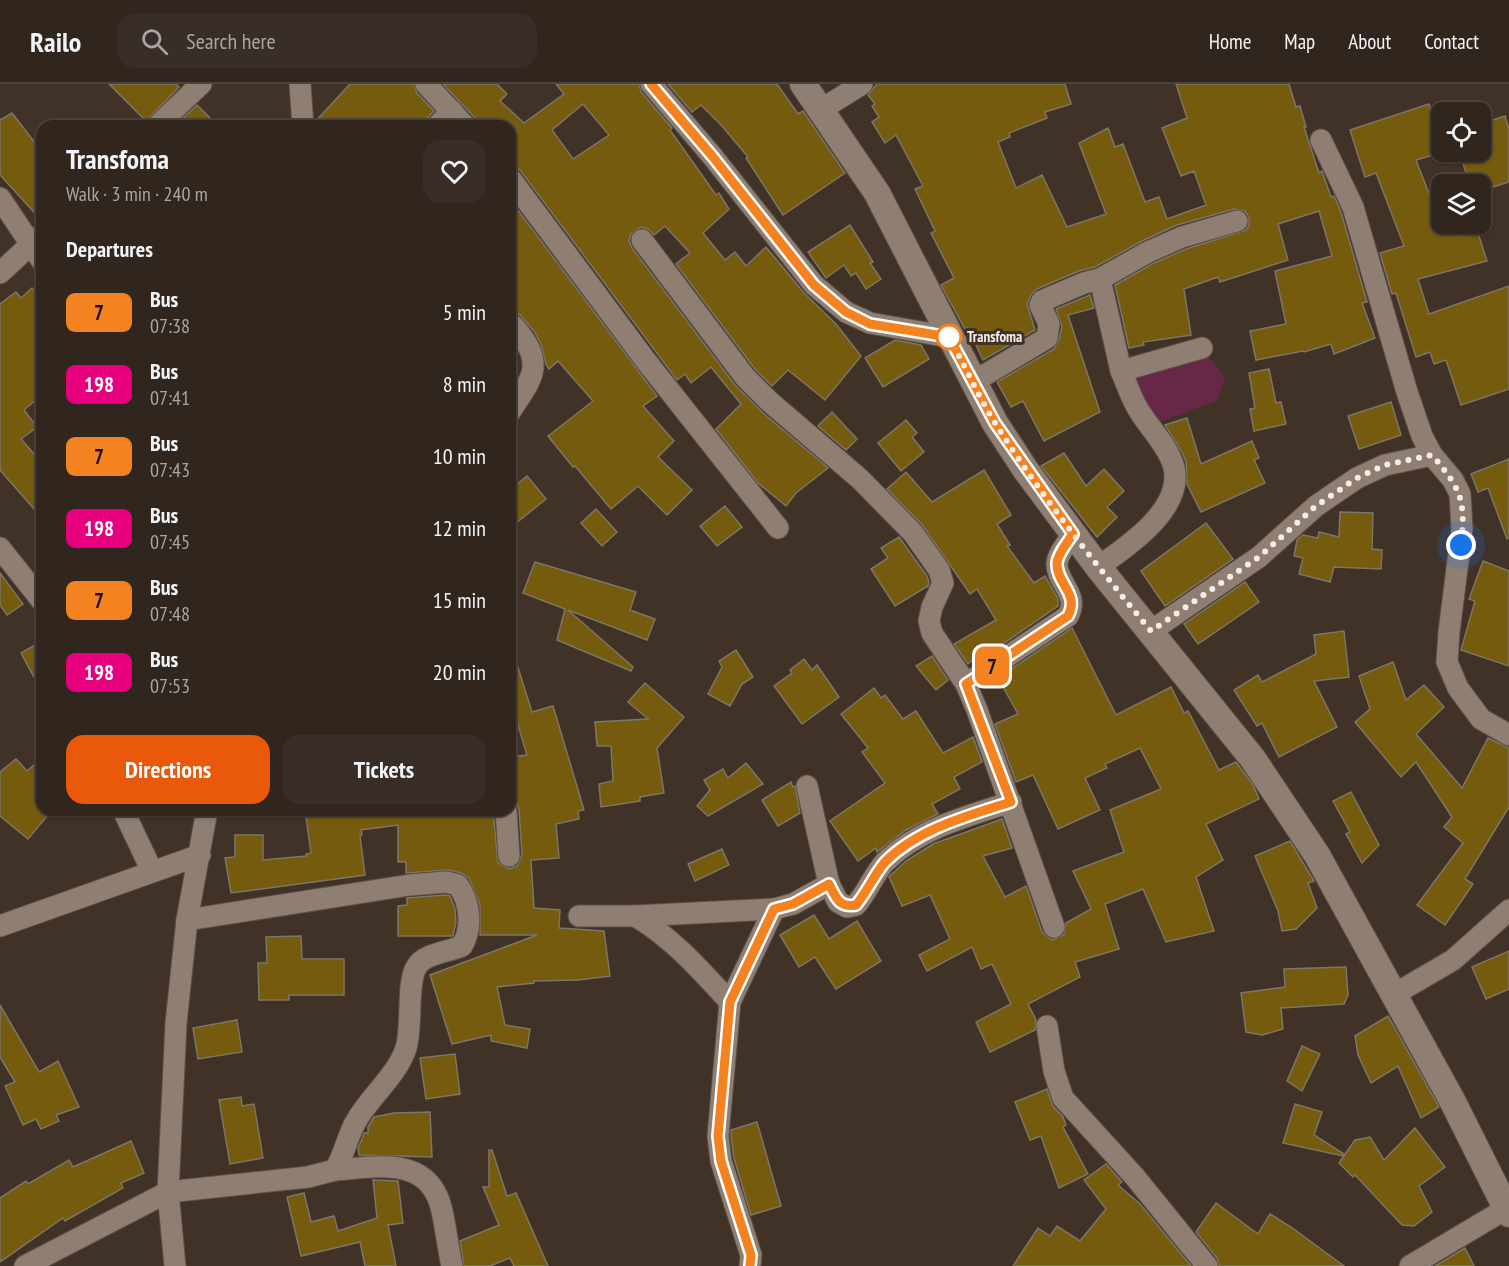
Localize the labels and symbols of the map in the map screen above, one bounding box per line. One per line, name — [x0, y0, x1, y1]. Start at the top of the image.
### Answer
marker: Transfoma — [936, 324, 962, 350]
place label: Transfoma — [967, 327, 1022, 346]
your location — [1446, 530, 1476, 560]
line badge: 7 — [972, 646, 1012, 686]

